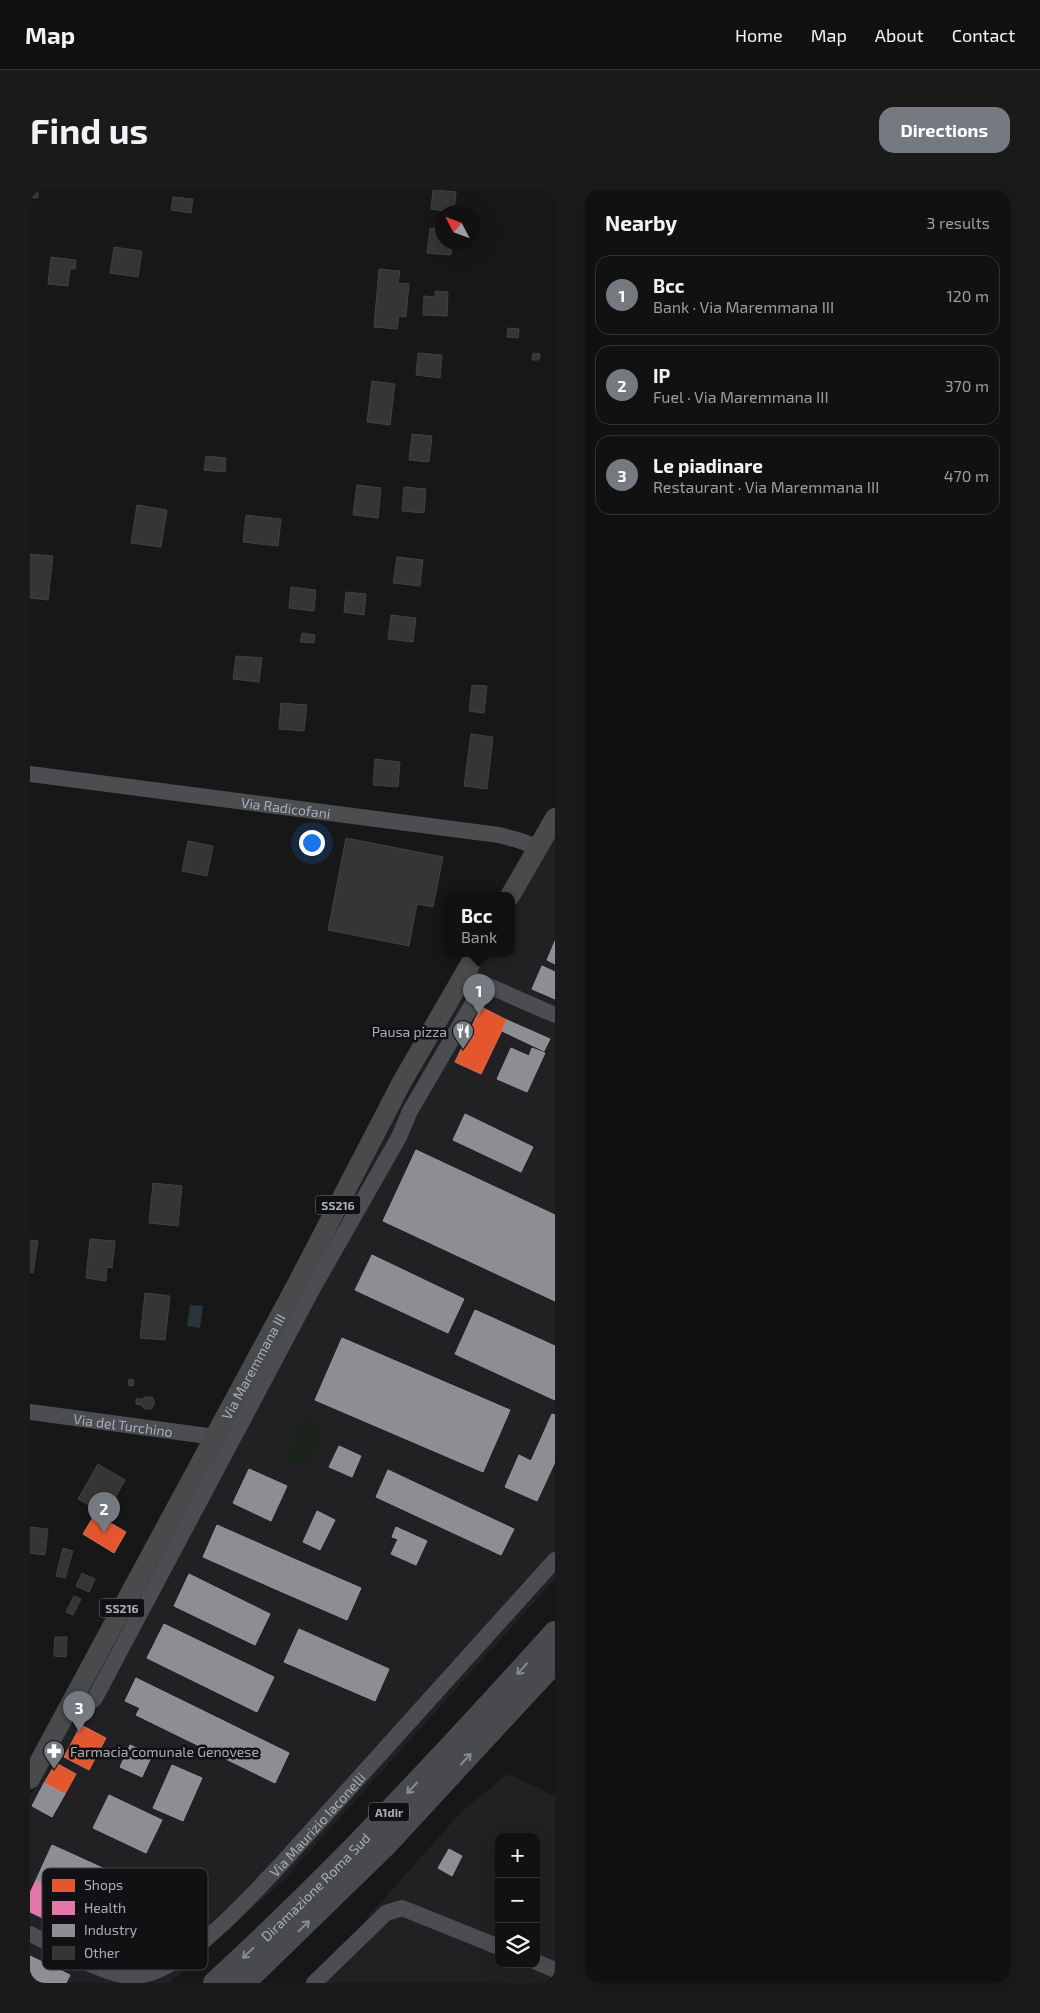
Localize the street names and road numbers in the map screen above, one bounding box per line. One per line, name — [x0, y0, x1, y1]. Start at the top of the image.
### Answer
street label: Via Radicofani — [240, 793, 332, 822]
road number: SS216 — [316, 1196, 360, 1214]
street label: Via Maremmana III — [217, 1310, 288, 1422]
street label: Via del Turchino — [73, 1409, 174, 1440]
road number: SS216 — [100, 1599, 144, 1618]
street label: Via Maurizio Iaconelli — [265, 1768, 369, 1880]
road number: A1dir — [369, 1802, 409, 1821]
street label: Diramazione Roma Sud — [257, 1829, 373, 1944]

